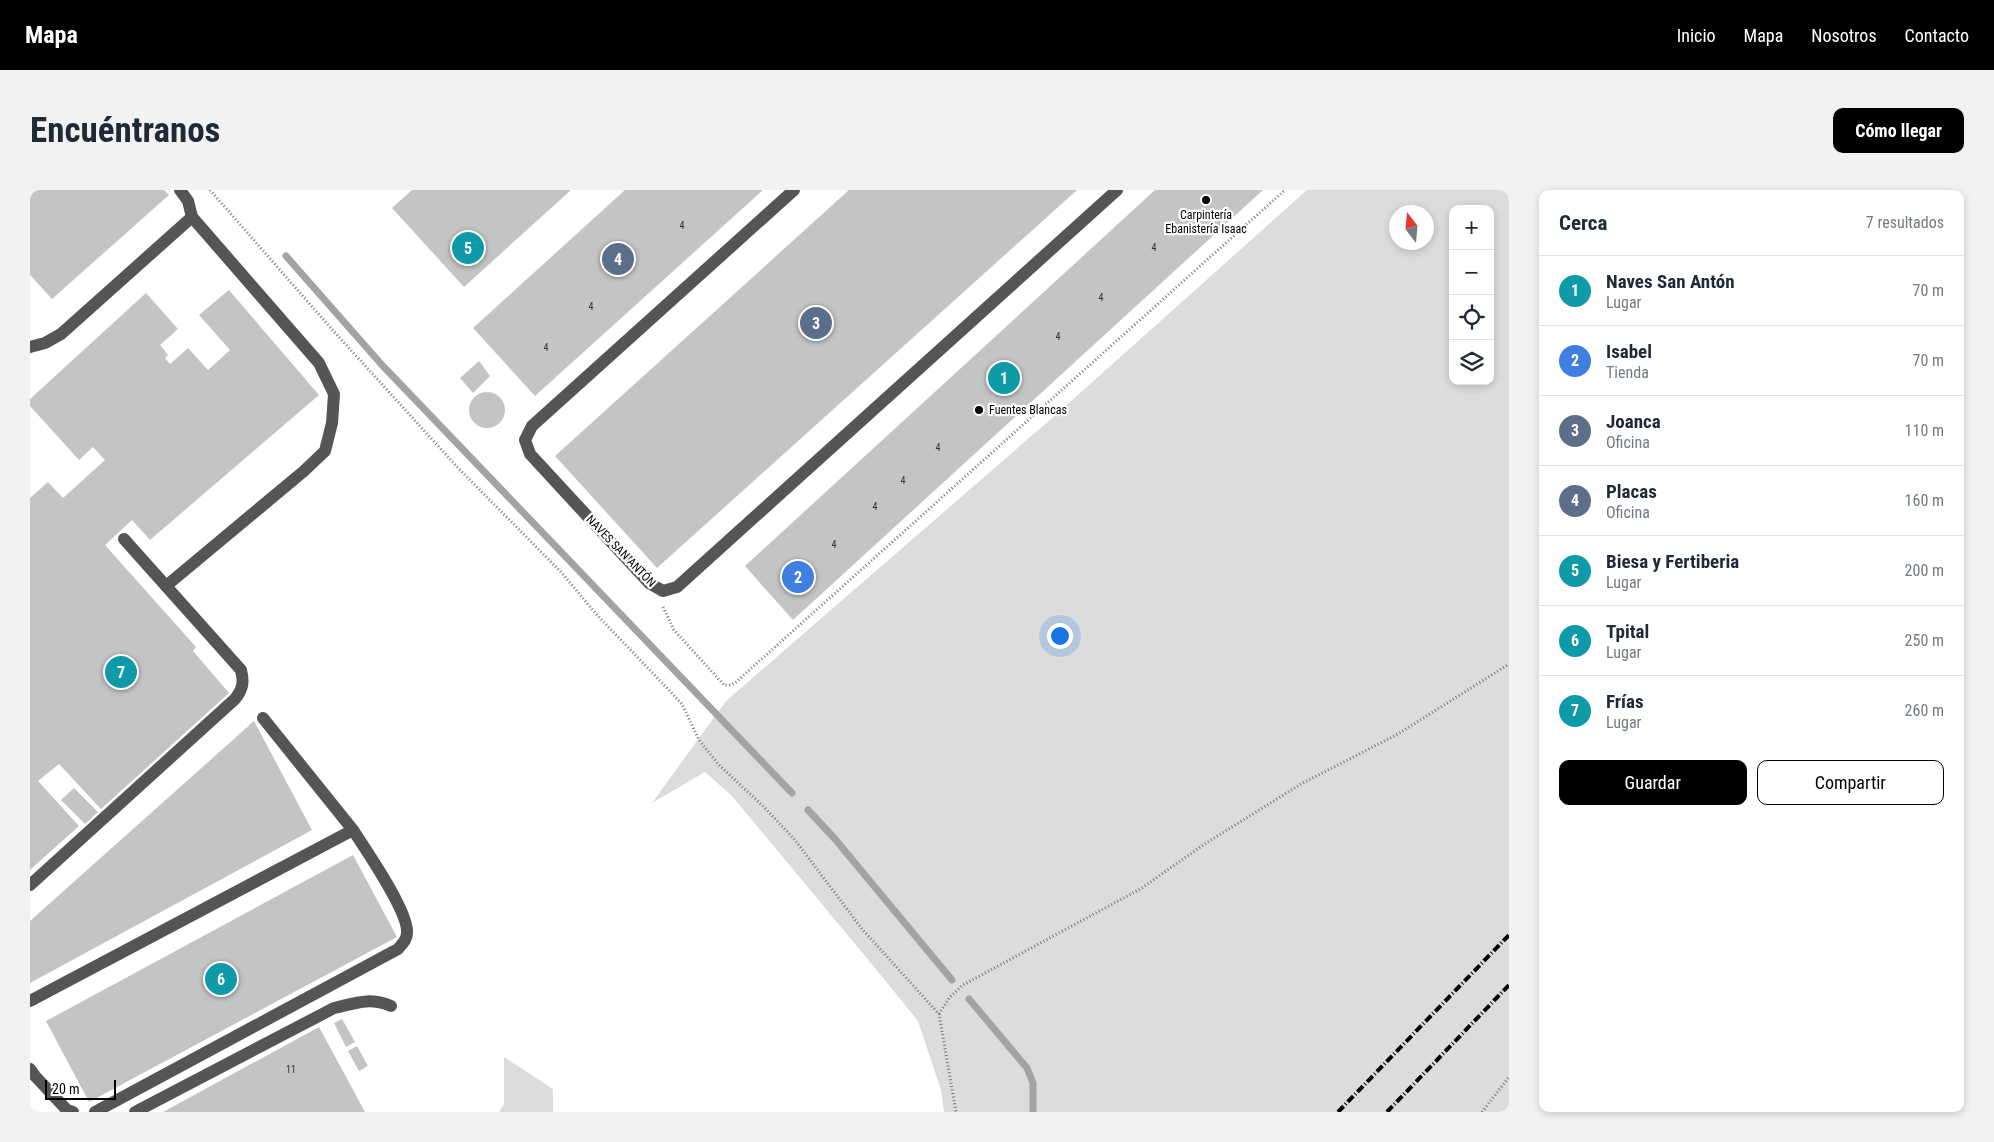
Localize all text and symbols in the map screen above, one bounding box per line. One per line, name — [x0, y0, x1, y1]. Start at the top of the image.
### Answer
text: Mapa — [25, 21, 78, 49]
text: Inicio — [1677, 25, 1716, 46]
text: Mapa — [1744, 25, 1783, 46]
text: Nosotros — [1811, 25, 1877, 46]
text: Contacto — [1905, 25, 1969, 46]
button: Cómo llegar — [1833, 108, 1964, 153]
text: Encuéntranos — [30, 110, 221, 151]
marker: Carpintería Ebanistería Isaac — [1200, 194, 1212, 206]
north arrow — [1389, 205, 1434, 250]
map controls — [1449, 205, 1494, 385]
button: + — [1449, 205, 1494, 250]
place label: Carpintería Ebanistería Isaac — [1165, 208, 1247, 236]
text: Cerca — [1559, 211, 1607, 235]
text: 7 resultados — [1866, 213, 1944, 232]
house number: 4 — [680, 220, 685, 231]
pin: 5 — [452, 229, 484, 267]
pin: 4 — [602, 240, 634, 278]
house number: 4 — [1152, 242, 1157, 253]
button: − — [1449, 250, 1494, 295]
text: Naves San Antón — [1606, 270, 1735, 293]
text: 1 — [1571, 281, 1579, 300]
text: 70 m — [1912, 281, 1944, 300]
house number: 4 — [1099, 292, 1104, 303]
text: Lugar — [1606, 293, 1641, 312]
button: locate — [1449, 295, 1494, 340]
house number: 4 — [589, 301, 594, 312]
pin: 3 — [800, 304, 832, 342]
house number: 4 — [1056, 331, 1061, 342]
button: layers — [1449, 340, 1494, 385]
text: Isabel — [1606, 340, 1652, 363]
house number: 4 — [544, 342, 549, 353]
text: 2 — [1571, 351, 1579, 370]
text: 70 m — [1912, 351, 1944, 370]
pin: 1 — [988, 359, 1020, 397]
text: Tienda — [1606, 363, 1649, 382]
place label: Fuentes Blancas — [989, 403, 1067, 417]
marker: Fuentes Blancas — [973, 404, 985, 416]
text: Joanca — [1606, 410, 1661, 433]
text: 3 — [1571, 421, 1579, 440]
text: 110 m — [1905, 421, 1944, 440]
text: Oficina — [1606, 433, 1650, 452]
house number: 4 — [936, 442, 941, 453]
house number: 4 — [901, 475, 906, 486]
text: Placas — [1606, 480, 1657, 503]
text: 4 — [1571, 491, 1579, 510]
text: 160 m — [1905, 491, 1944, 510]
house number: 4 — [873, 501, 878, 512]
text: Oficina — [1606, 503, 1650, 522]
street label: NAVES SAN ANTÓN — [583, 512, 659, 590]
house number: 4 — [832, 539, 837, 550]
text: Biesa y Fertiberia — [1606, 550, 1739, 573]
pin: 2 — [782, 558, 814, 596]
text: 5 — [1571, 561, 1579, 580]
text: 200 m — [1905, 561, 1944, 580]
text: Lugar — [1606, 573, 1641, 592]
text: Tpital — [1606, 620, 1649, 643]
your location — [1047, 623, 1073, 649]
text: 6 — [1571, 631, 1579, 650]
text: 250 m — [1905, 631, 1944, 650]
text: Lugar — [1606, 643, 1641, 662]
pin: 7 — [105, 653, 137, 691]
text: Frías — [1606, 690, 1644, 713]
text: 7 — [1571, 701, 1579, 720]
text: 260 m — [1905, 701, 1944, 720]
text: Lugar — [1606, 713, 1641, 732]
button: Guardar — [1559, 760, 1747, 805]
button: Compartir — [1757, 760, 1944, 805]
pin: 6 — [205, 960, 237, 998]
house number: 11 — [286, 1064, 296, 1075]
scale bar — [45, 1077, 116, 1100]
text: 20 m — [52, 1081, 80, 1097]

